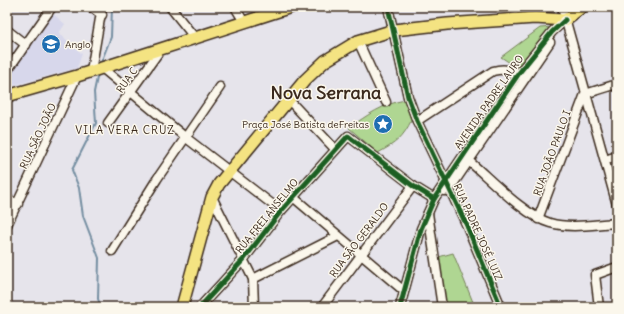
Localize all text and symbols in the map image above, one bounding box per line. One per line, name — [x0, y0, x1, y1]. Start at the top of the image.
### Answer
school or university icon: Anglo — [40, 33, 62, 55]
place label: Anglo — [65, 38, 91, 51]
street label: AVENIDA PADRE LAURO — [452, 52, 527, 152]
street label: RUA C — [113, 64, 141, 95]
district label: Nova Serrana — [271, 81, 381, 104]
street label: RUA SÃO JOÃO — [17, 101, 59, 171]
street label: RUA JOÃO PAULO I — [531, 108, 573, 198]
place icon: Praça José Batista deFreitas — [372, 113, 394, 135]
place label: Praça José Batista deFreitas — [242, 118, 369, 131]
district label: VILA VERA CRUZ — [75, 123, 175, 137]
street label: RUA FREI ANSELMO — [233, 176, 301, 256]
street label: RUA PADRE JOSÉ LUIZ — [451, 182, 505, 283]
street label: RUA SÃO GERALDO — [327, 200, 391, 280]

